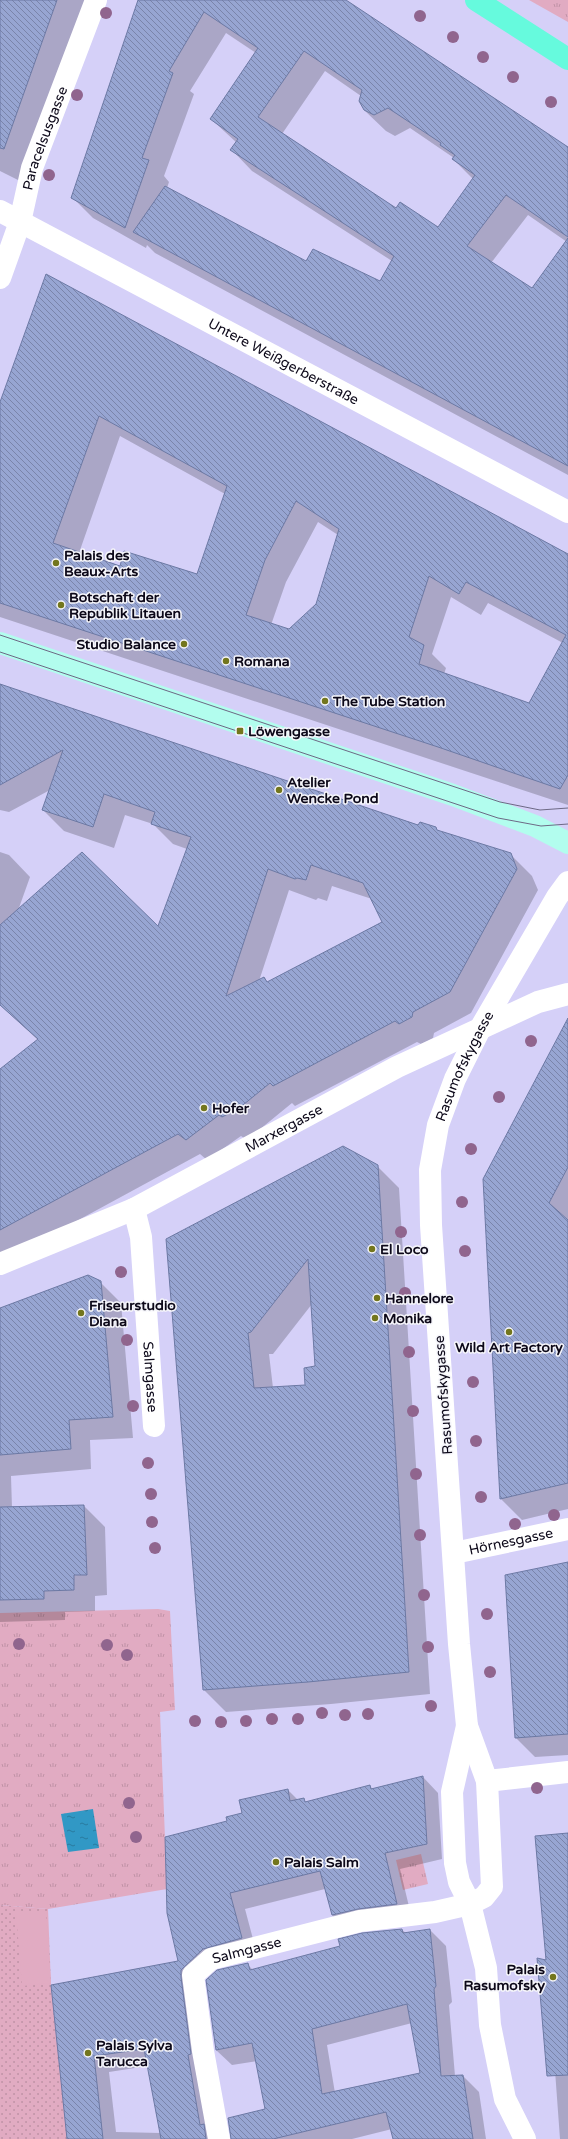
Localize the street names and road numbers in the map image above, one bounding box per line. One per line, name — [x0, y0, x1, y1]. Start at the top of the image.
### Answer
street label: Paracelsusgasse — [19, 84, 71, 192]
street label: Untere Weißgerberstraße — [205, 315, 362, 409]
street label: Rasumofskygasse — [432, 1008, 497, 1124]
street label: Marxergasse — [242, 1101, 326, 1156]
street label: Rasumofskygasse — [431, 1335, 456, 1455]
street label: Salmgasse — [139, 1341, 161, 1413]
street label: Hörnesgasse — [467, 1524, 555, 1559]
street label: Salmgasse — [210, 1933, 283, 1967]

